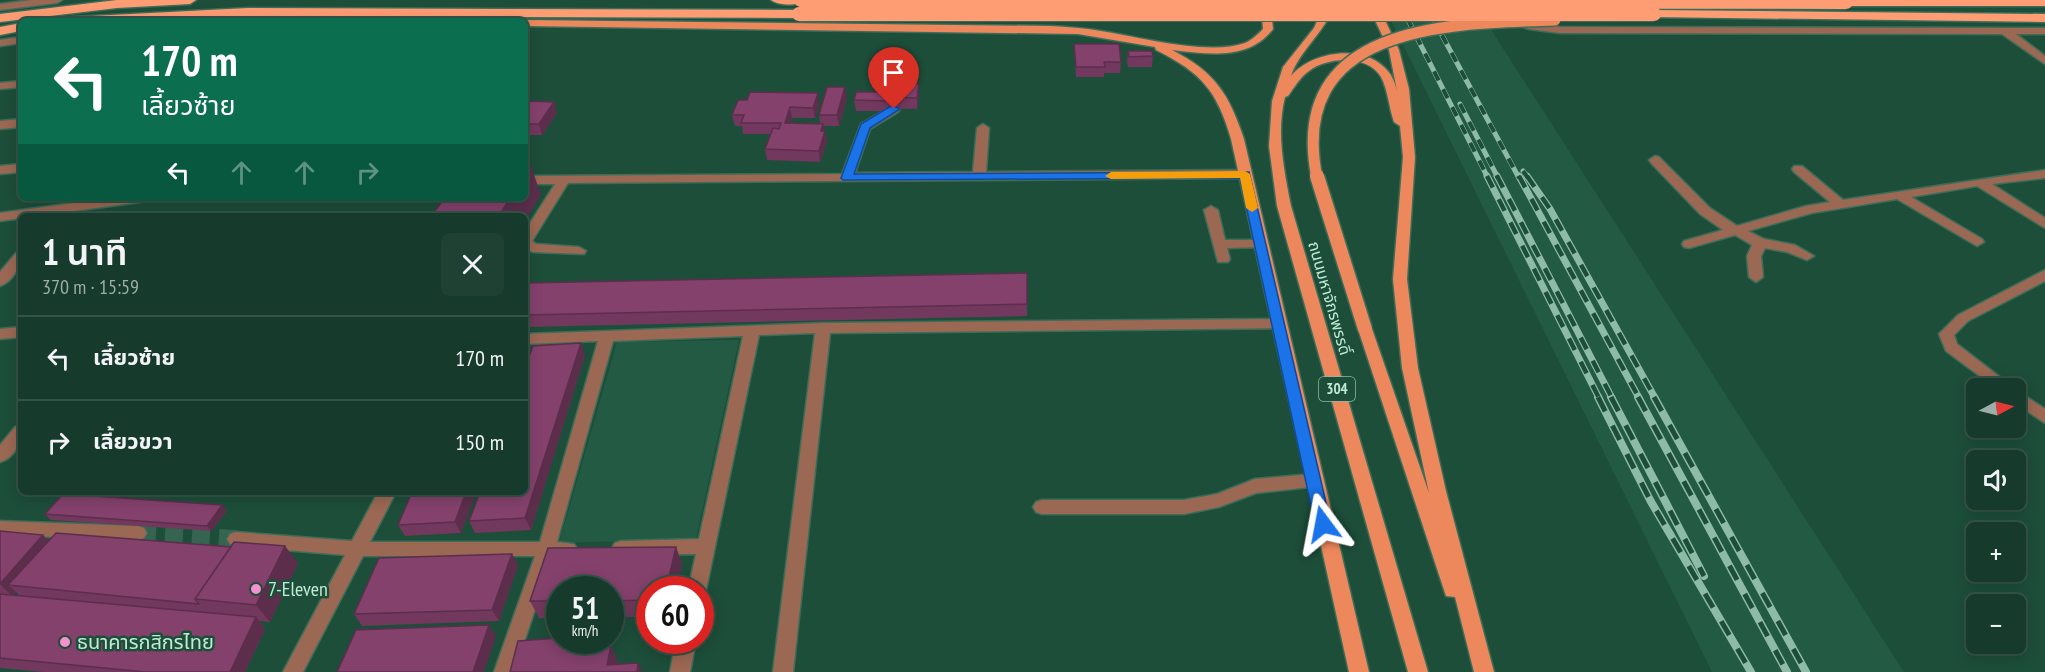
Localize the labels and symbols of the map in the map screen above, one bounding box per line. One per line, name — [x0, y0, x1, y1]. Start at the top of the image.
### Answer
pin — [868, 47, 919, 109]
street label: ถนนมหาจักรพรรดิ์ — [1304, 239, 1356, 357]
road number: 304 — [1319, 377, 1355, 401]
north arrow — [1966, 378, 2026, 438]
position arrow — [1291, 492, 1355, 556]
place label: 7-Eleven — [268, 576, 328, 602]
speed limit sign: 60 — [636, 576, 714, 654]
marker: 7-Eleven — [249, 582, 263, 596]
place label: ธนาคารกสิกรไทย — [77, 629, 214, 655]
marker: ธนาคารกสิกรไทย — [58, 635, 72, 649]

